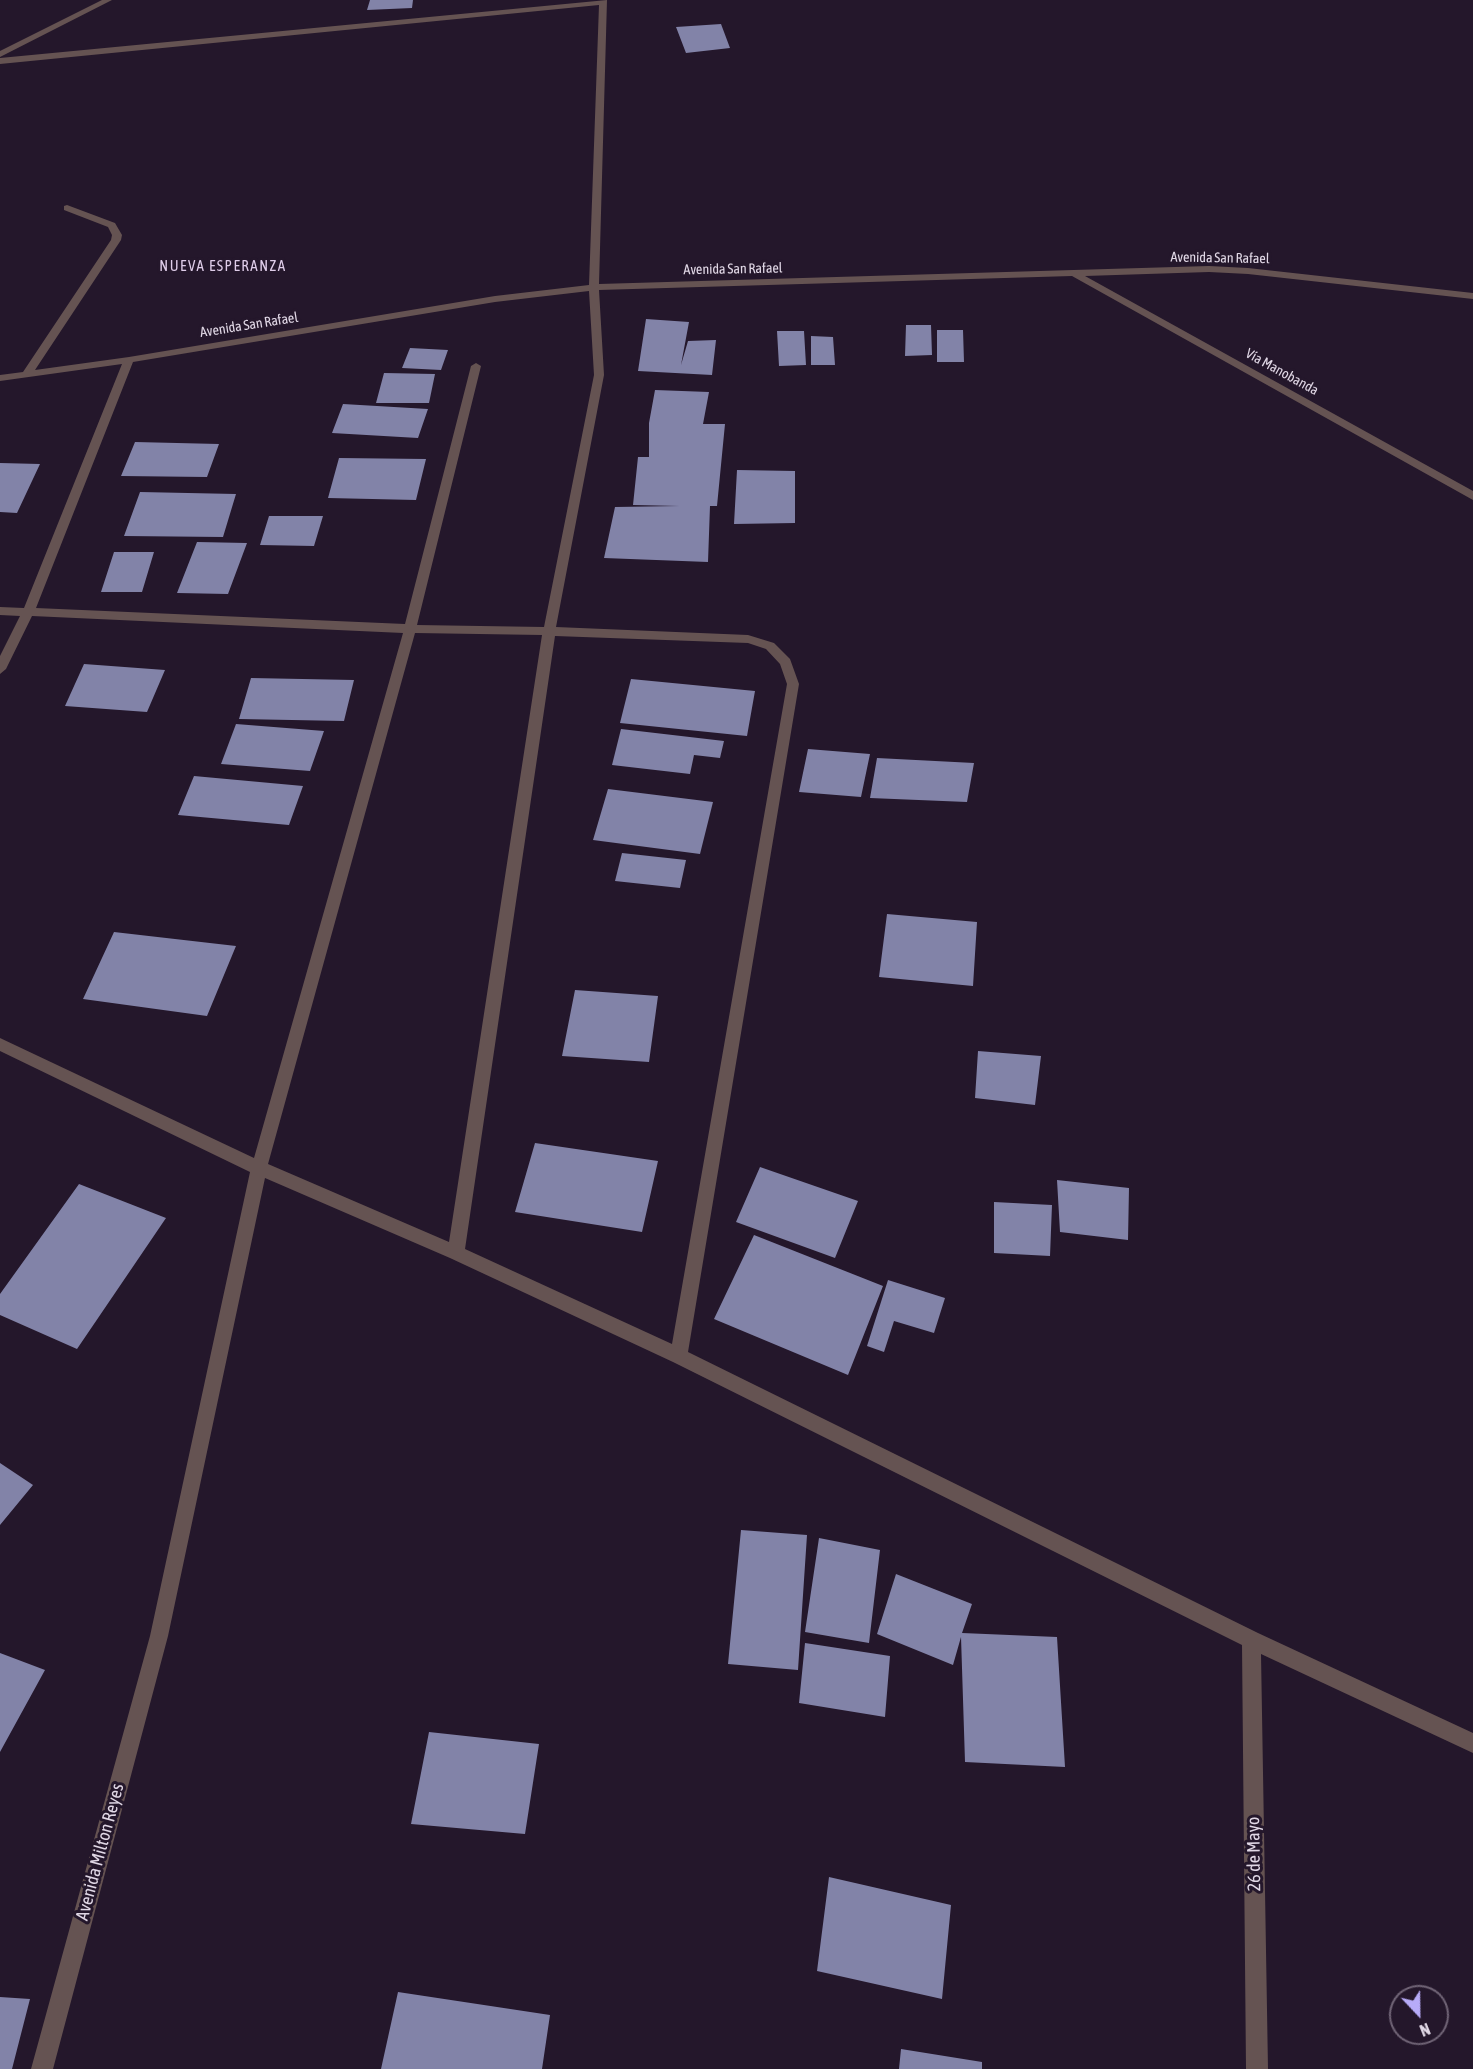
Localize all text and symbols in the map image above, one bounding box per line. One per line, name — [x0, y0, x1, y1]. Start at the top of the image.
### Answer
street label: Avenida San Rafael — [1170, 249, 1270, 267]
district label: NUEVA ESPERANZA — [159, 257, 287, 275]
street label: Avenida San Rafael — [683, 260, 783, 278]
street label: Avenida San Rafael — [199, 309, 299, 341]
street label: Vía Manobanda — [1243, 345, 1321, 399]
street label: Avenida Milton Reyes — [71, 1781, 129, 1923]
street label: 26 de Mayo — [1243, 1816, 1265, 1892]
north arrow — [1389, 1985, 1449, 2045]
text: N — [1417, 2020, 1433, 2040]

